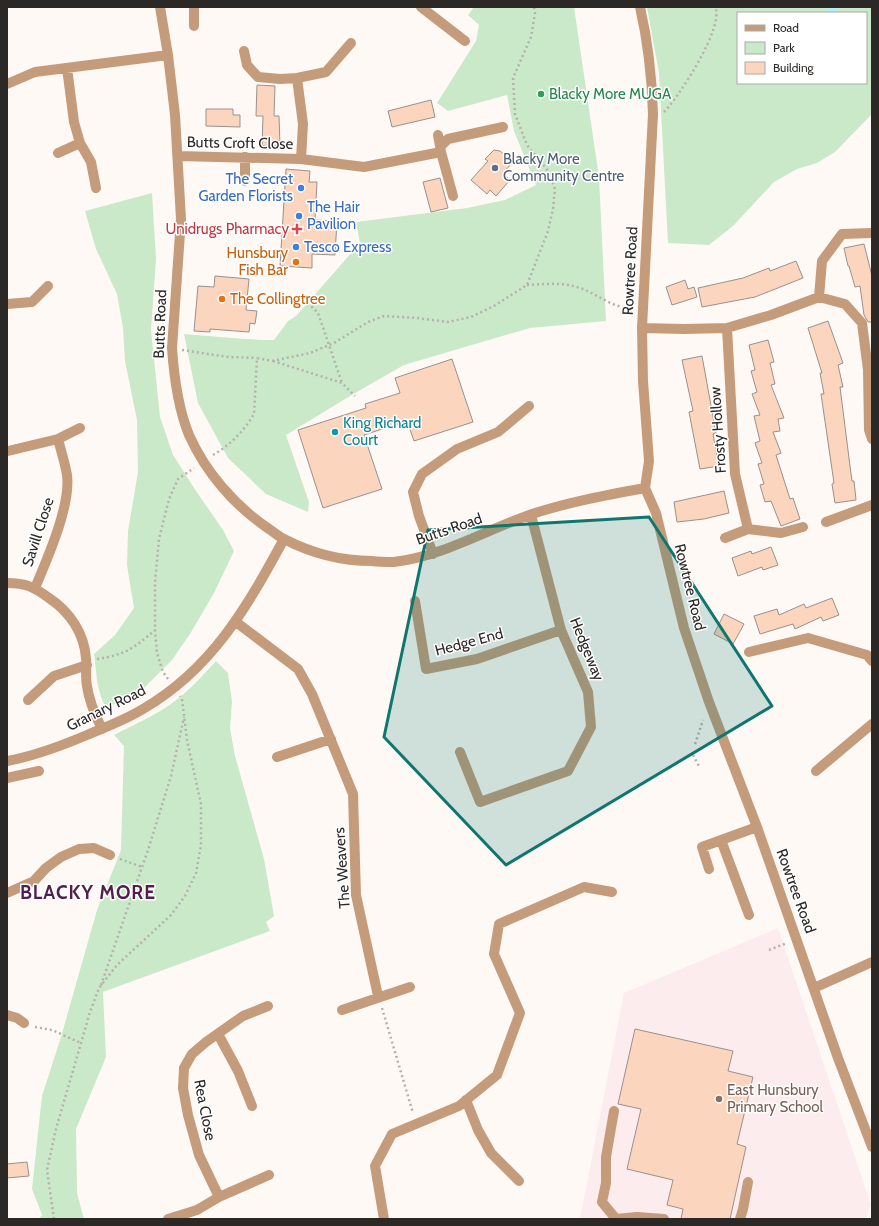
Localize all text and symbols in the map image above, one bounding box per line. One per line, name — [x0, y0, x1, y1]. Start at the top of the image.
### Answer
legend — [737, 12, 867, 84]
text: Road — [773, 20, 799, 35]
text: Park — [773, 40, 795, 55]
text: Building — [773, 60, 815, 75]
place label: Blacky More MUGA — [549, 85, 672, 103]
marker: Blacky More MUGA — [536, 89, 546, 99]
street label: Butts Croft Close — [187, 133, 294, 153]
place label: Blacky More Community Centre — [503, 150, 625, 185]
marker: Blacky More Community Centre — [490, 163, 500, 173]
place label: The Secret Garden Florists — [198, 170, 293, 205]
marker: The Secret Garden Florists — [296, 183, 306, 193]
place label: The Hair Pavilion — [307, 198, 360, 233]
marker: The Hair Pavilion — [294, 211, 304, 221]
place label: Unidrugs Pharmacy — [166, 220, 289, 238]
marker: Unidrugs Pharmacy — [292, 224, 302, 234]
street label: Rowtree Road — [619, 226, 641, 316]
place label: Tesco Express — [304, 238, 391, 256]
marker: Tesco Express — [291, 242, 301, 252]
place label: Hunsbury Fish Bar — [227, 244, 288, 279]
marker: Hunsbury Fish Bar — [291, 257, 301, 267]
street label: Butts Road — [150, 289, 170, 359]
place label: The Collingtree — [230, 290, 326, 308]
marker: The Collingtree — [217, 294, 227, 304]
street label: Frosty Hollow — [706, 386, 730, 474]
place label: King Richard Court — [343, 414, 421, 449]
marker: King Richard Court — [330, 427, 340, 437]
street label: Savill Close — [18, 495, 58, 569]
street label: Butts Road — [413, 509, 485, 549]
street label: Rowtree Road — [671, 542, 709, 632]
street label: Hedgeway — [566, 615, 608, 684]
street label: Hedge End — [433, 624, 505, 660]
street label: Granary Road — [64, 681, 148, 735]
street label: The Weavers — [330, 827, 354, 909]
street label: Rowtree Road — [772, 846, 820, 936]
district label: BLACKY MORE — [20, 881, 156, 904]
street label: Rea Close — [190, 1078, 220, 1142]
place label: East Hunsbury Primary School — [727, 1081, 824, 1116]
marker: East Hunsbury Primary School — [714, 1094, 724, 1104]

